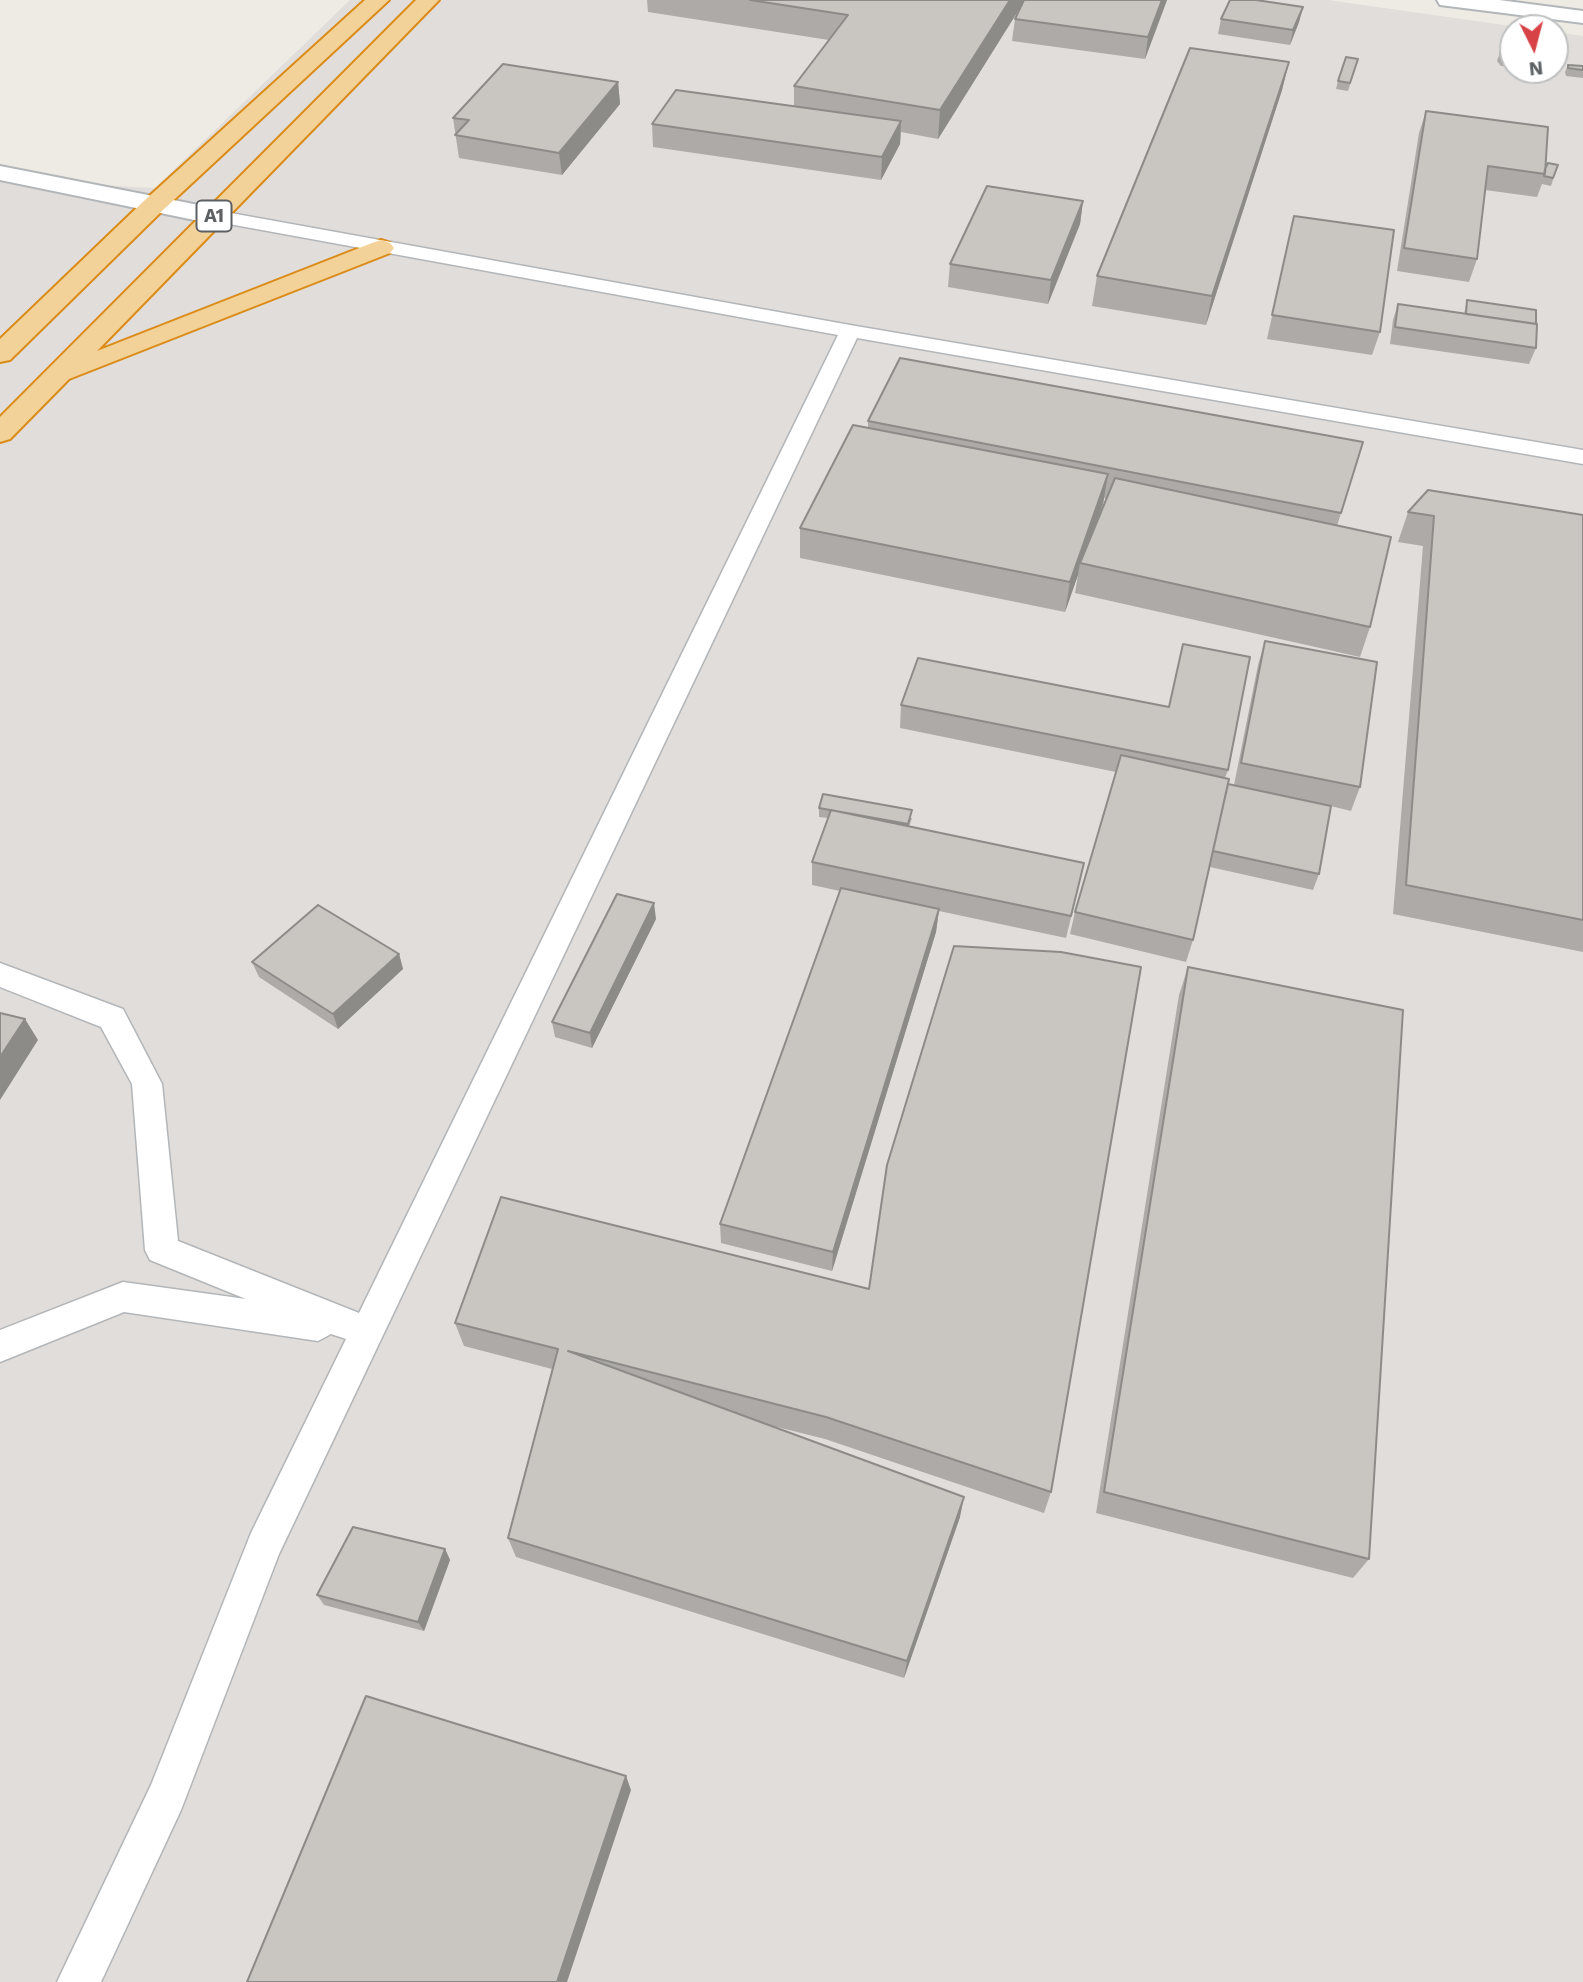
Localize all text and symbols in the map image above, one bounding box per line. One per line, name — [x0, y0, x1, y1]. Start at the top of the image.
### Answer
north arrow — [1499, 14, 1569, 84]
text: N — [1528, 56, 1544, 81]
road number: A1 — [196, 200, 232, 232]

